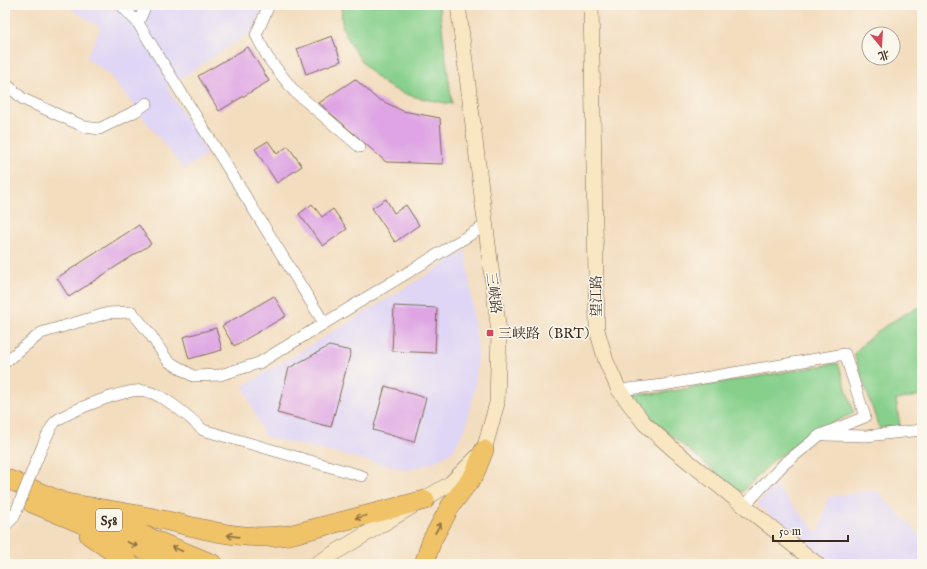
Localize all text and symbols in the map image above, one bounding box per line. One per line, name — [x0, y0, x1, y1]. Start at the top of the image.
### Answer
north arrow — [861, 26, 901, 66]
text: 北 — [876, 46, 891, 63]
street label: 三峡路 — [482, 271, 504, 315]
street label: 望江路 — [588, 275, 606, 317]
place label: 三峡路（BRT） — [498, 325, 598, 343]
marker: 三峡路（BRT） — [485, 328, 495, 338]
road number: S58 — [96, 509, 122, 531]
one-way arrow — [354, 514, 367, 522]
scale bar — [773, 517, 848, 543]
one-way arrow — [435, 522, 443, 534]
text: 50 m — [779, 524, 801, 539]
one-way arrow — [227, 532, 240, 540]
one-way arrow — [125, 541, 137, 548]
one-way arrow — [171, 545, 183, 552]

